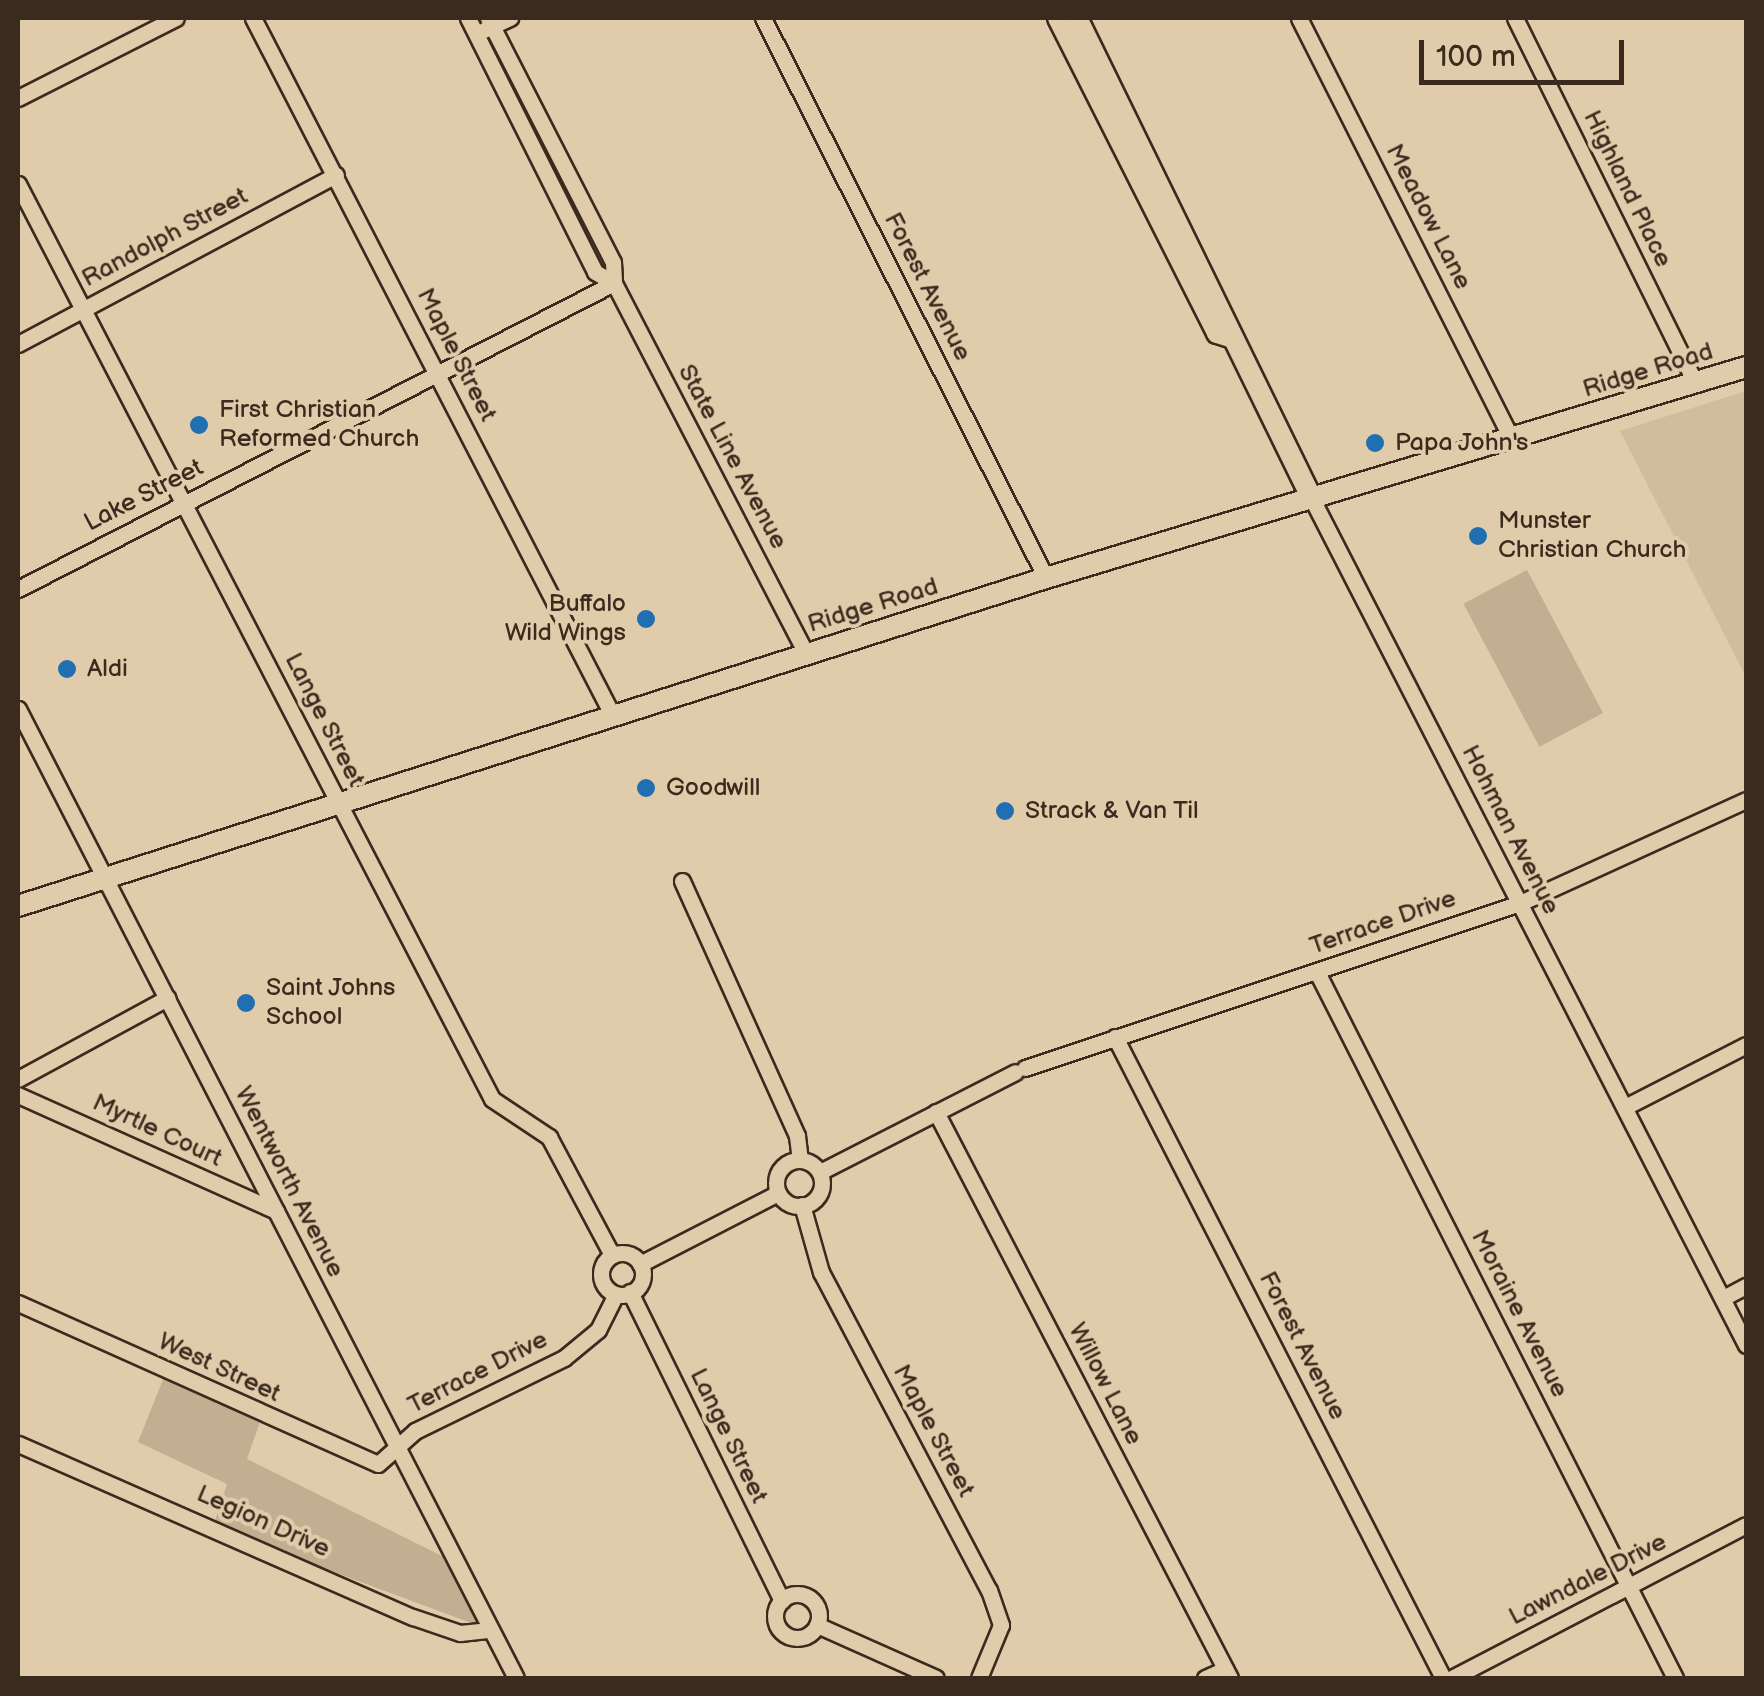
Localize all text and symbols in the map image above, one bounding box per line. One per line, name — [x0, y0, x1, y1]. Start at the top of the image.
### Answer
scale bar — [1424, 20, 1629, 82]
text: 100 m — [1436, 39, 1516, 75]
street label: Highland Place — [1576, 106, 1678, 272]
street label: Meadow Lane — [1379, 139, 1477, 295]
street label: Randolph Street — [77, 182, 253, 294]
street label: Forest Avenue — [877, 208, 977, 366]
street label: Maple Street — [410, 283, 502, 427]
street label: Ridge Road — [1579, 337, 1717, 405]
street label: State Line Avenue — [671, 360, 793, 554]
place label: First Christian Reformed Church — [219, 396, 419, 455]
marker: First Christian Reformed Church — [188, 414, 210, 436]
place label: Papa John's — [1395, 428, 1530, 458]
marker: Papa John's — [1364, 432, 1386, 454]
street label: Lake Street — [79, 453, 209, 539]
place label: Munster Christian Church — [1498, 507, 1686, 566]
marker: Munster Christian Church — [1467, 525, 1489, 547]
street label: Ridge Road — [804, 572, 942, 640]
place label: Buffalo Wild Wings — [504, 590, 626, 649]
marker: Buffalo Wild Wings — [635, 608, 657, 630]
street label: Lange Street — [277, 648, 371, 792]
place label: Aldi — [87, 654, 128, 684]
marker: Aldi — [56, 658, 78, 680]
street label: Hohman Avenue — [1454, 740, 1566, 920]
place label: Goodwill — [666, 773, 760, 803]
marker: Goodwill — [635, 777, 657, 799]
place label: Strack & Van Til — [1025, 796, 1200, 826]
marker: Strack & Van Til — [994, 800, 1016, 822]
street label: Terrace Drive — [1306, 884, 1460, 962]
place label: Saint Johns School — [266, 974, 397, 1033]
marker: Saint Johns School — [235, 992, 257, 1014]
street label: Wentworth Avenue — [228, 1082, 350, 1282]
street label: Myrtle Court — [87, 1088, 227, 1174]
street label: Moraine Avenue — [1464, 1225, 1574, 1403]
street label: Forest Avenue — [1252, 1267, 1352, 1425]
street label: Willow Lane — [1062, 1318, 1148, 1450]
street label: Terrace Drive — [403, 1325, 553, 1421]
street label: West Street — [153, 1327, 285, 1409]
street label: Maple Street — [886, 1360, 980, 1502]
street label: Lange Street — [682, 1364, 774, 1508]
street label: Legion Drive — [192, 1479, 334, 1565]
street label: Lawndale Drive — [1504, 1527, 1672, 1633]

